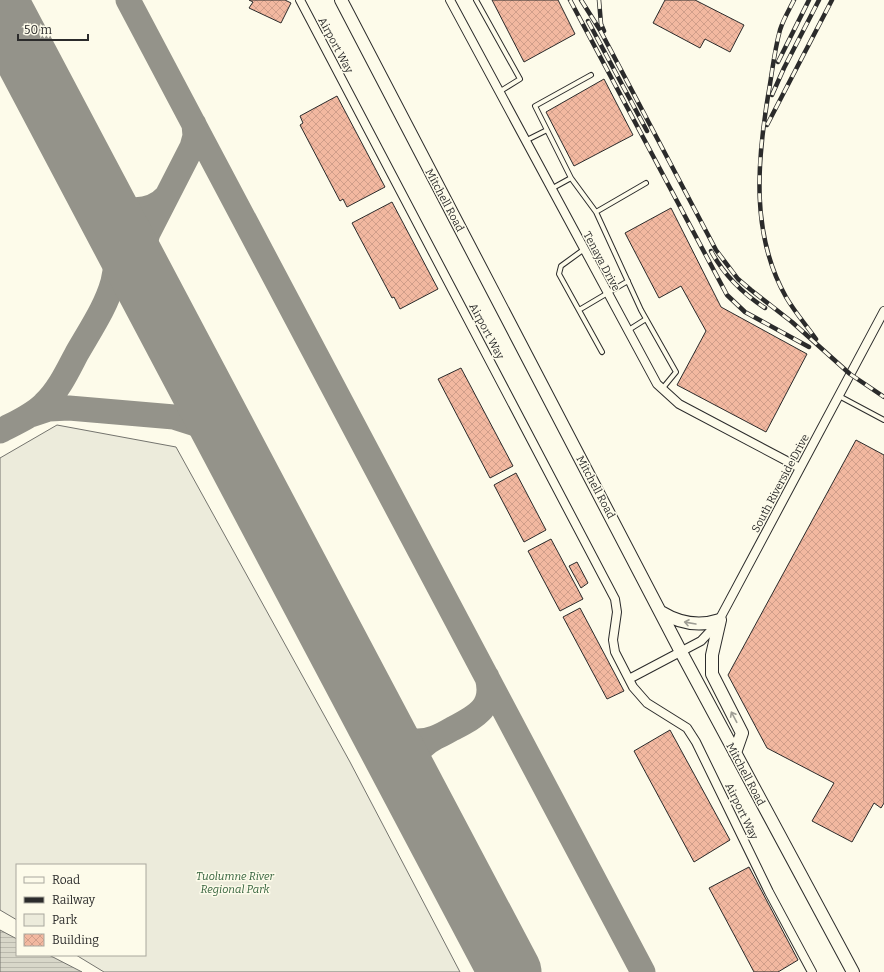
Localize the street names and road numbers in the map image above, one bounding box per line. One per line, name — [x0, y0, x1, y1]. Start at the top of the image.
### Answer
street label: Airport Way — [315, 15, 356, 76]
street label: Mitchell Road — [422, 166, 467, 234]
street label: Tenaya Drive — [580, 229, 623, 293]
street label: Airport Way — [466, 301, 507, 362]
street label: South Riverside Drive — [749, 432, 812, 535]
street label: Mitchell Road — [573, 453, 618, 521]
street label: Mitchell Road — [723, 740, 768, 808]
street label: Airport Way — [722, 781, 761, 842]

